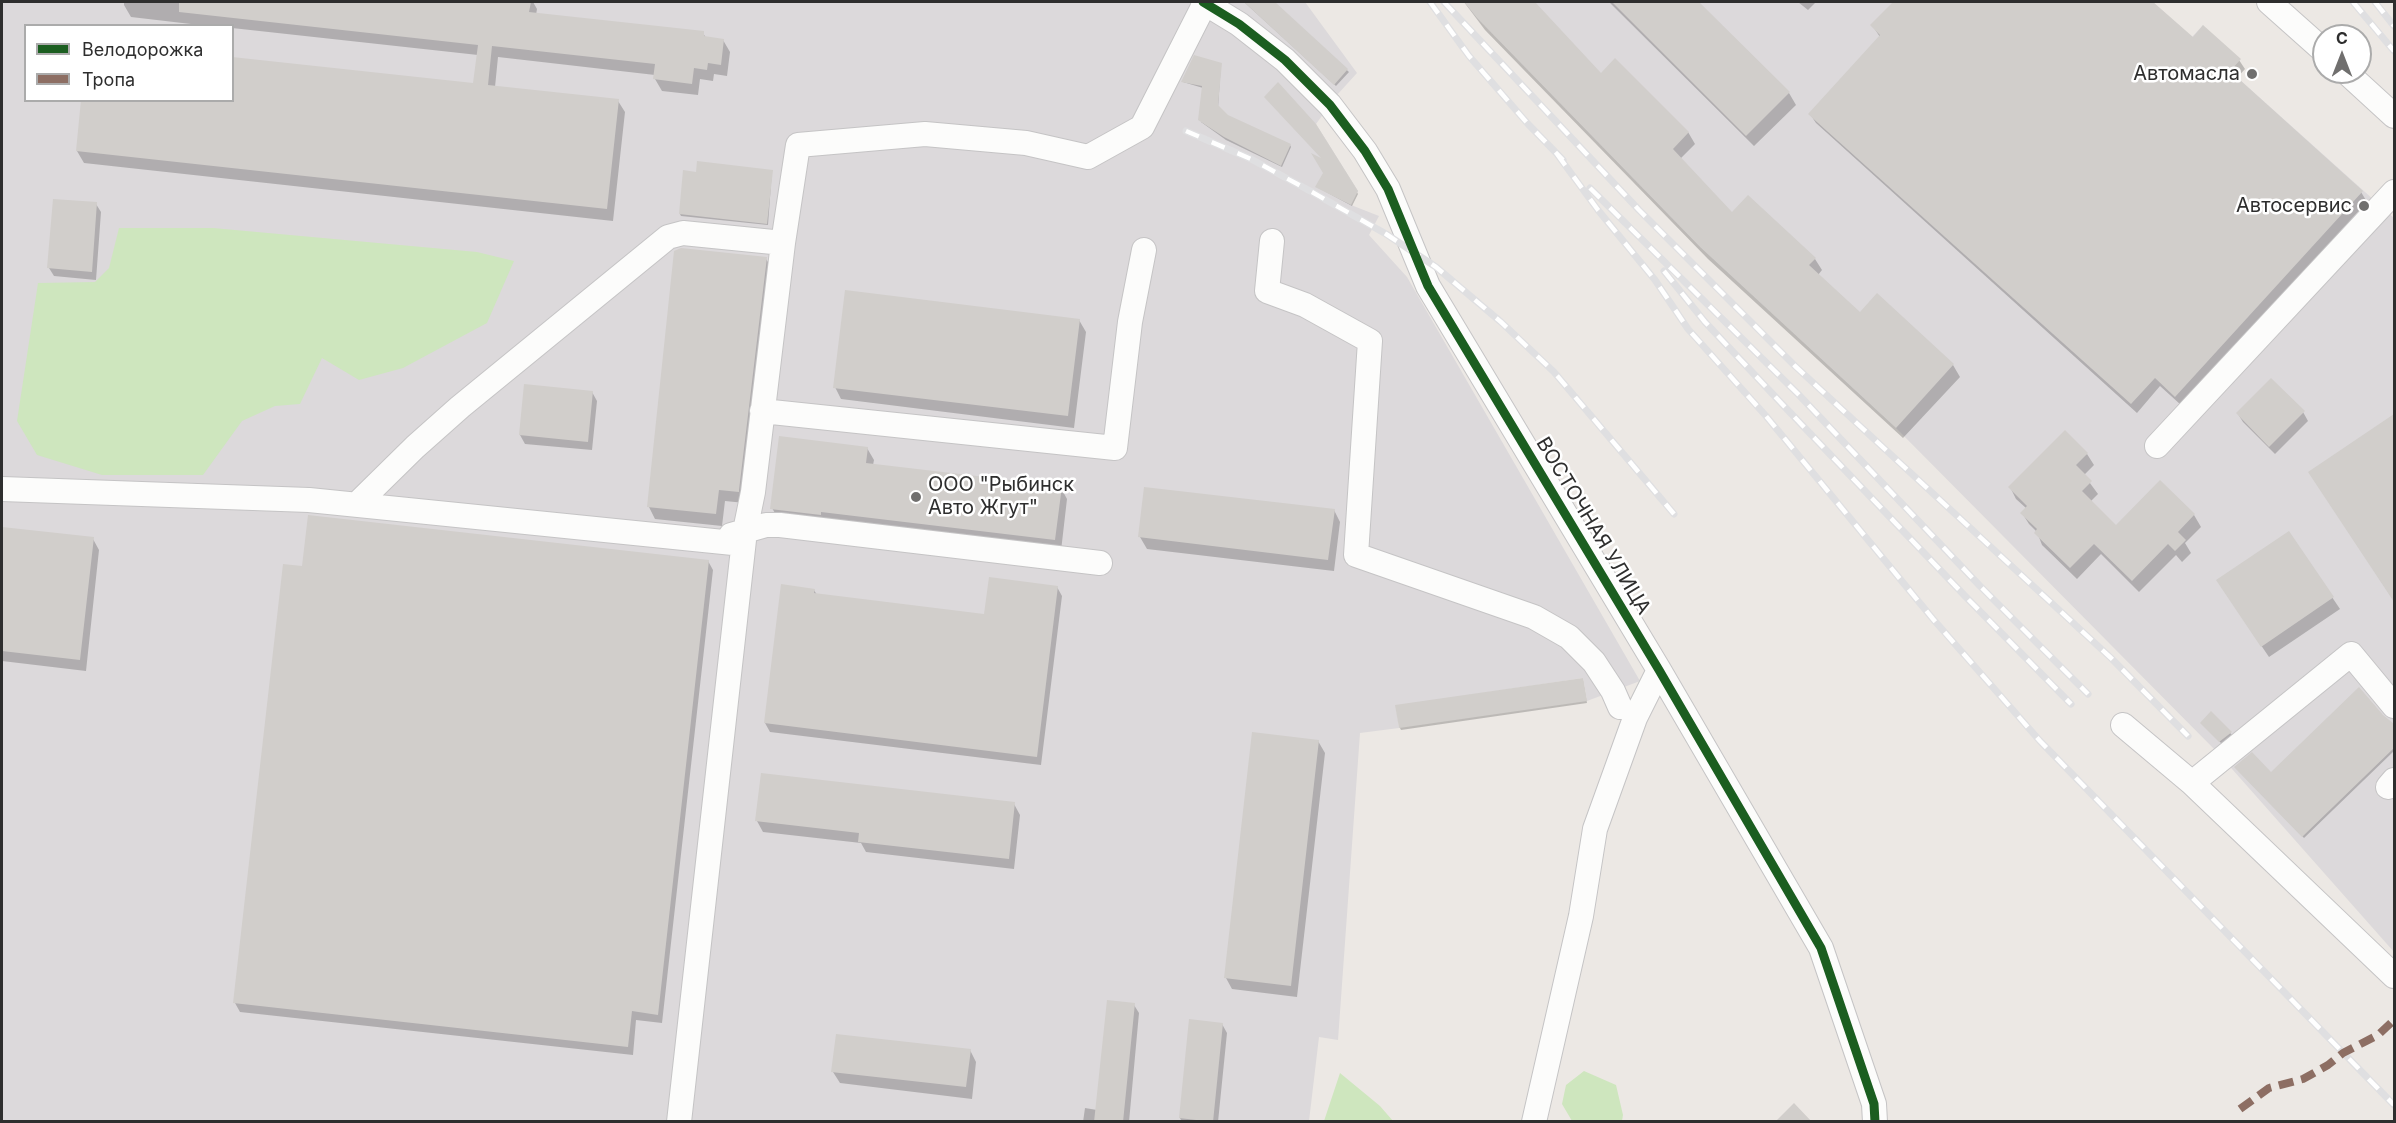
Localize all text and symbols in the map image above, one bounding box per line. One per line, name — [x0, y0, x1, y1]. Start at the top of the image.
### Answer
legend — [24, 24, 234, 102]
north arrow — [2312, 24, 2372, 84]
text: С — [2336, 28, 2348, 48]
text: Велодорожка — [82, 39, 203, 60]
place label: Автомасла — [2133, 62, 2240, 86]
marker: Автомасла — [2245, 67, 2259, 81]
text: Тропа — [82, 69, 135, 90]
place label: Автосервис — [2236, 194, 2352, 218]
marker: Автосервис — [2357, 199, 2371, 213]
street label: ВОСТОЧНАЯ УЛИЦА — [1531, 433, 1655, 619]
place label: ООО "Рыбинск Авто Жгут" — [928, 473, 1074, 520]
marker: ООО "Рыбинск Авто Жгут" — [909, 490, 923, 504]

